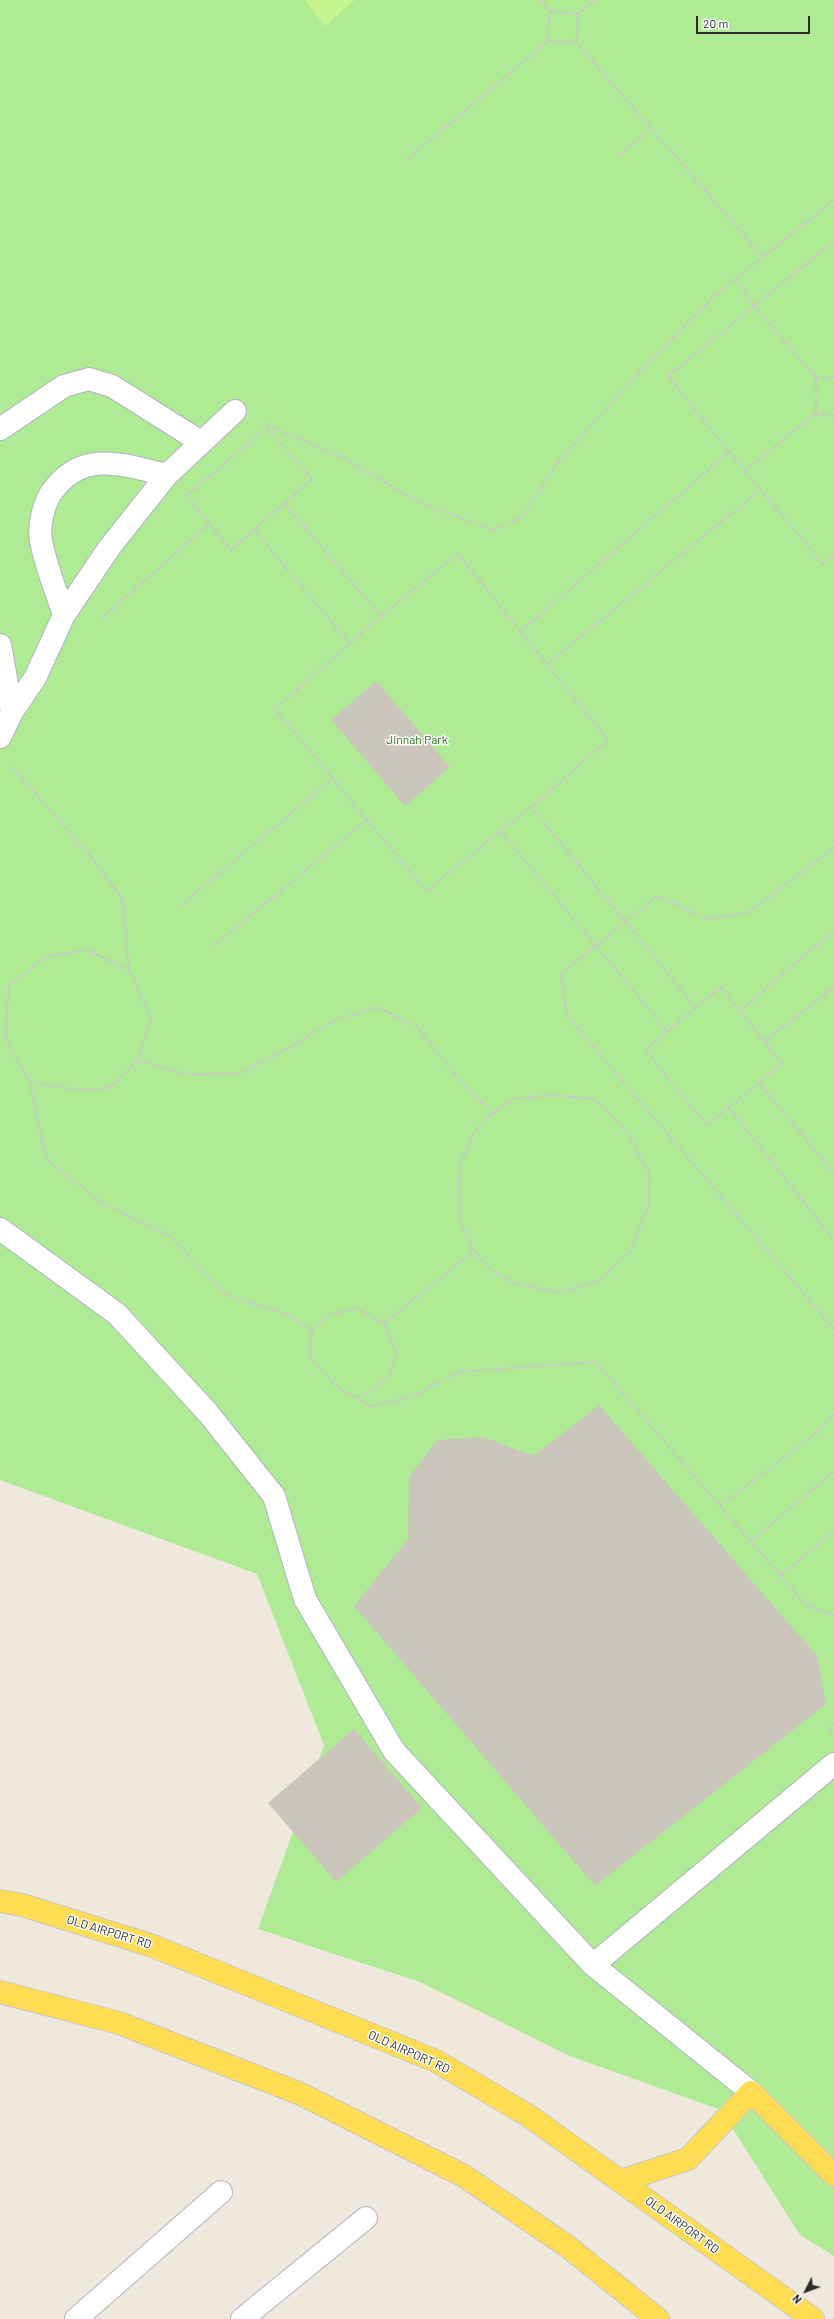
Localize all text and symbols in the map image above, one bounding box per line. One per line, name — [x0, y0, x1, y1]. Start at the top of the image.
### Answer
scale bar — [698, 8, 812, 34]
text: 20 m — [703, 16, 729, 30]
park label: Jinnah Park — [386, 733, 448, 747]
street label: OLD AIRPORT RD — [65, 1912, 153, 1952]
street label: OLD AIRPORT RD — [366, 2028, 452, 2076]
street label: OLD AIRPORT RD — [642, 2193, 722, 2257]
north arrow — [786, 2271, 826, 2311]
text: N — [789, 2292, 804, 2306]

